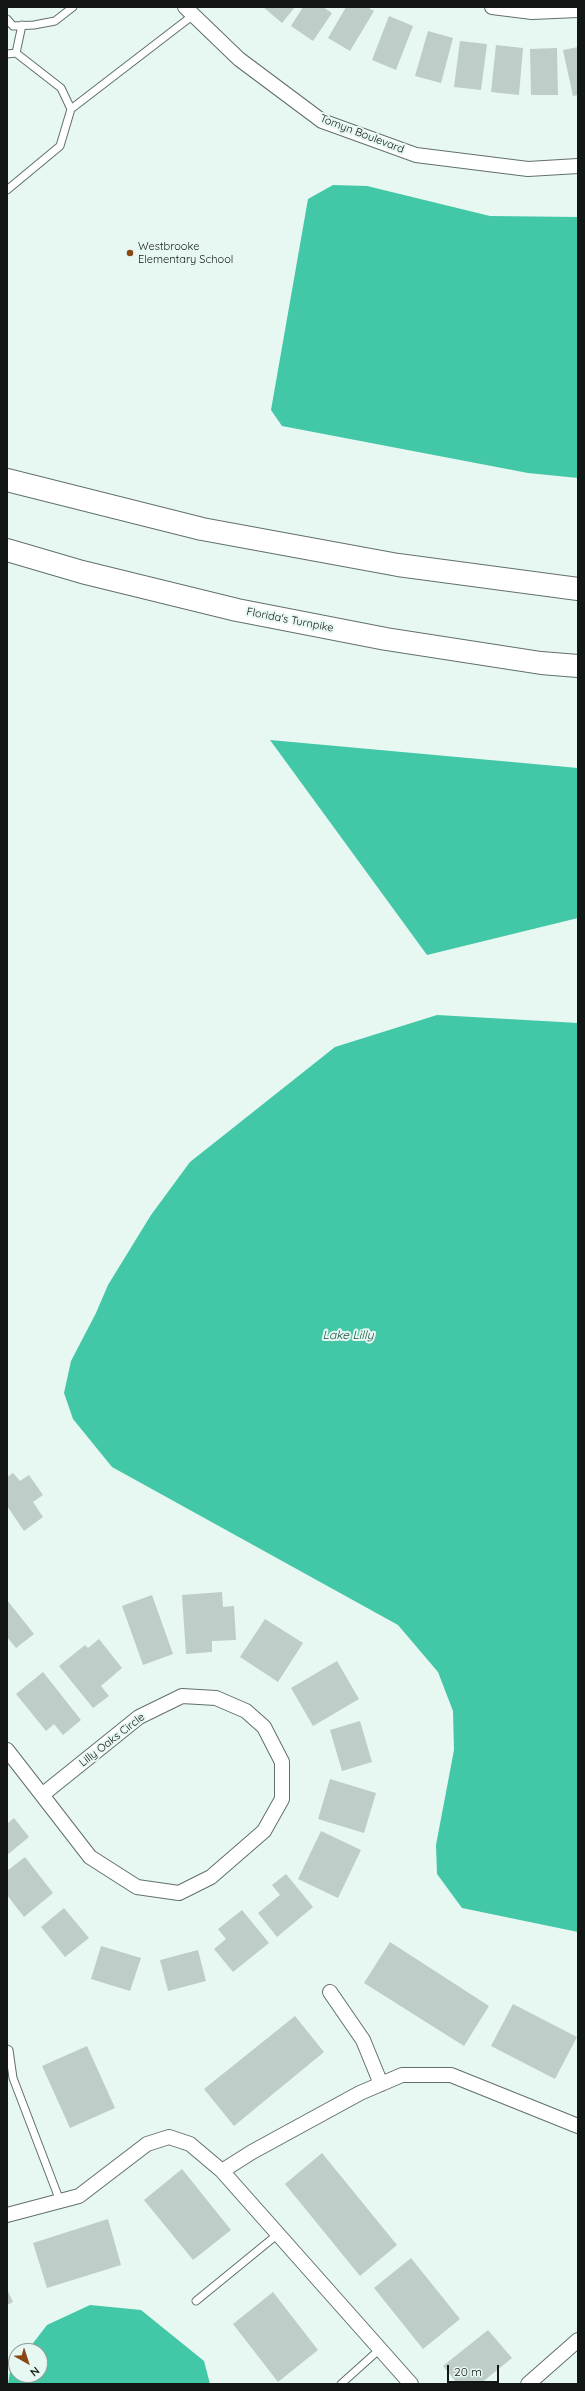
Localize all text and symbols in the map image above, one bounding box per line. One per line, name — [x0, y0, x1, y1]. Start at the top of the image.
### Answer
street label: Tomyn Boulevard — [318, 112, 406, 156]
place label: Westbrooke Elementary School — [138, 240, 233, 266]
marker: Westbrooke Elementary School — [125, 248, 135, 258]
street label: Florida's Turnpike — [245, 605, 335, 635]
water label: Lake Lilly — [323, 1328, 373, 1342]
street label: Lilly Oaks Circle — [77, 1710, 147, 1770]
north arrow — [8, 2343, 48, 2383]
scale bar — [449, 2357, 501, 2383]
text: N — [27, 2364, 42, 2380]
text: 20 m — [454, 2364, 482, 2379]

